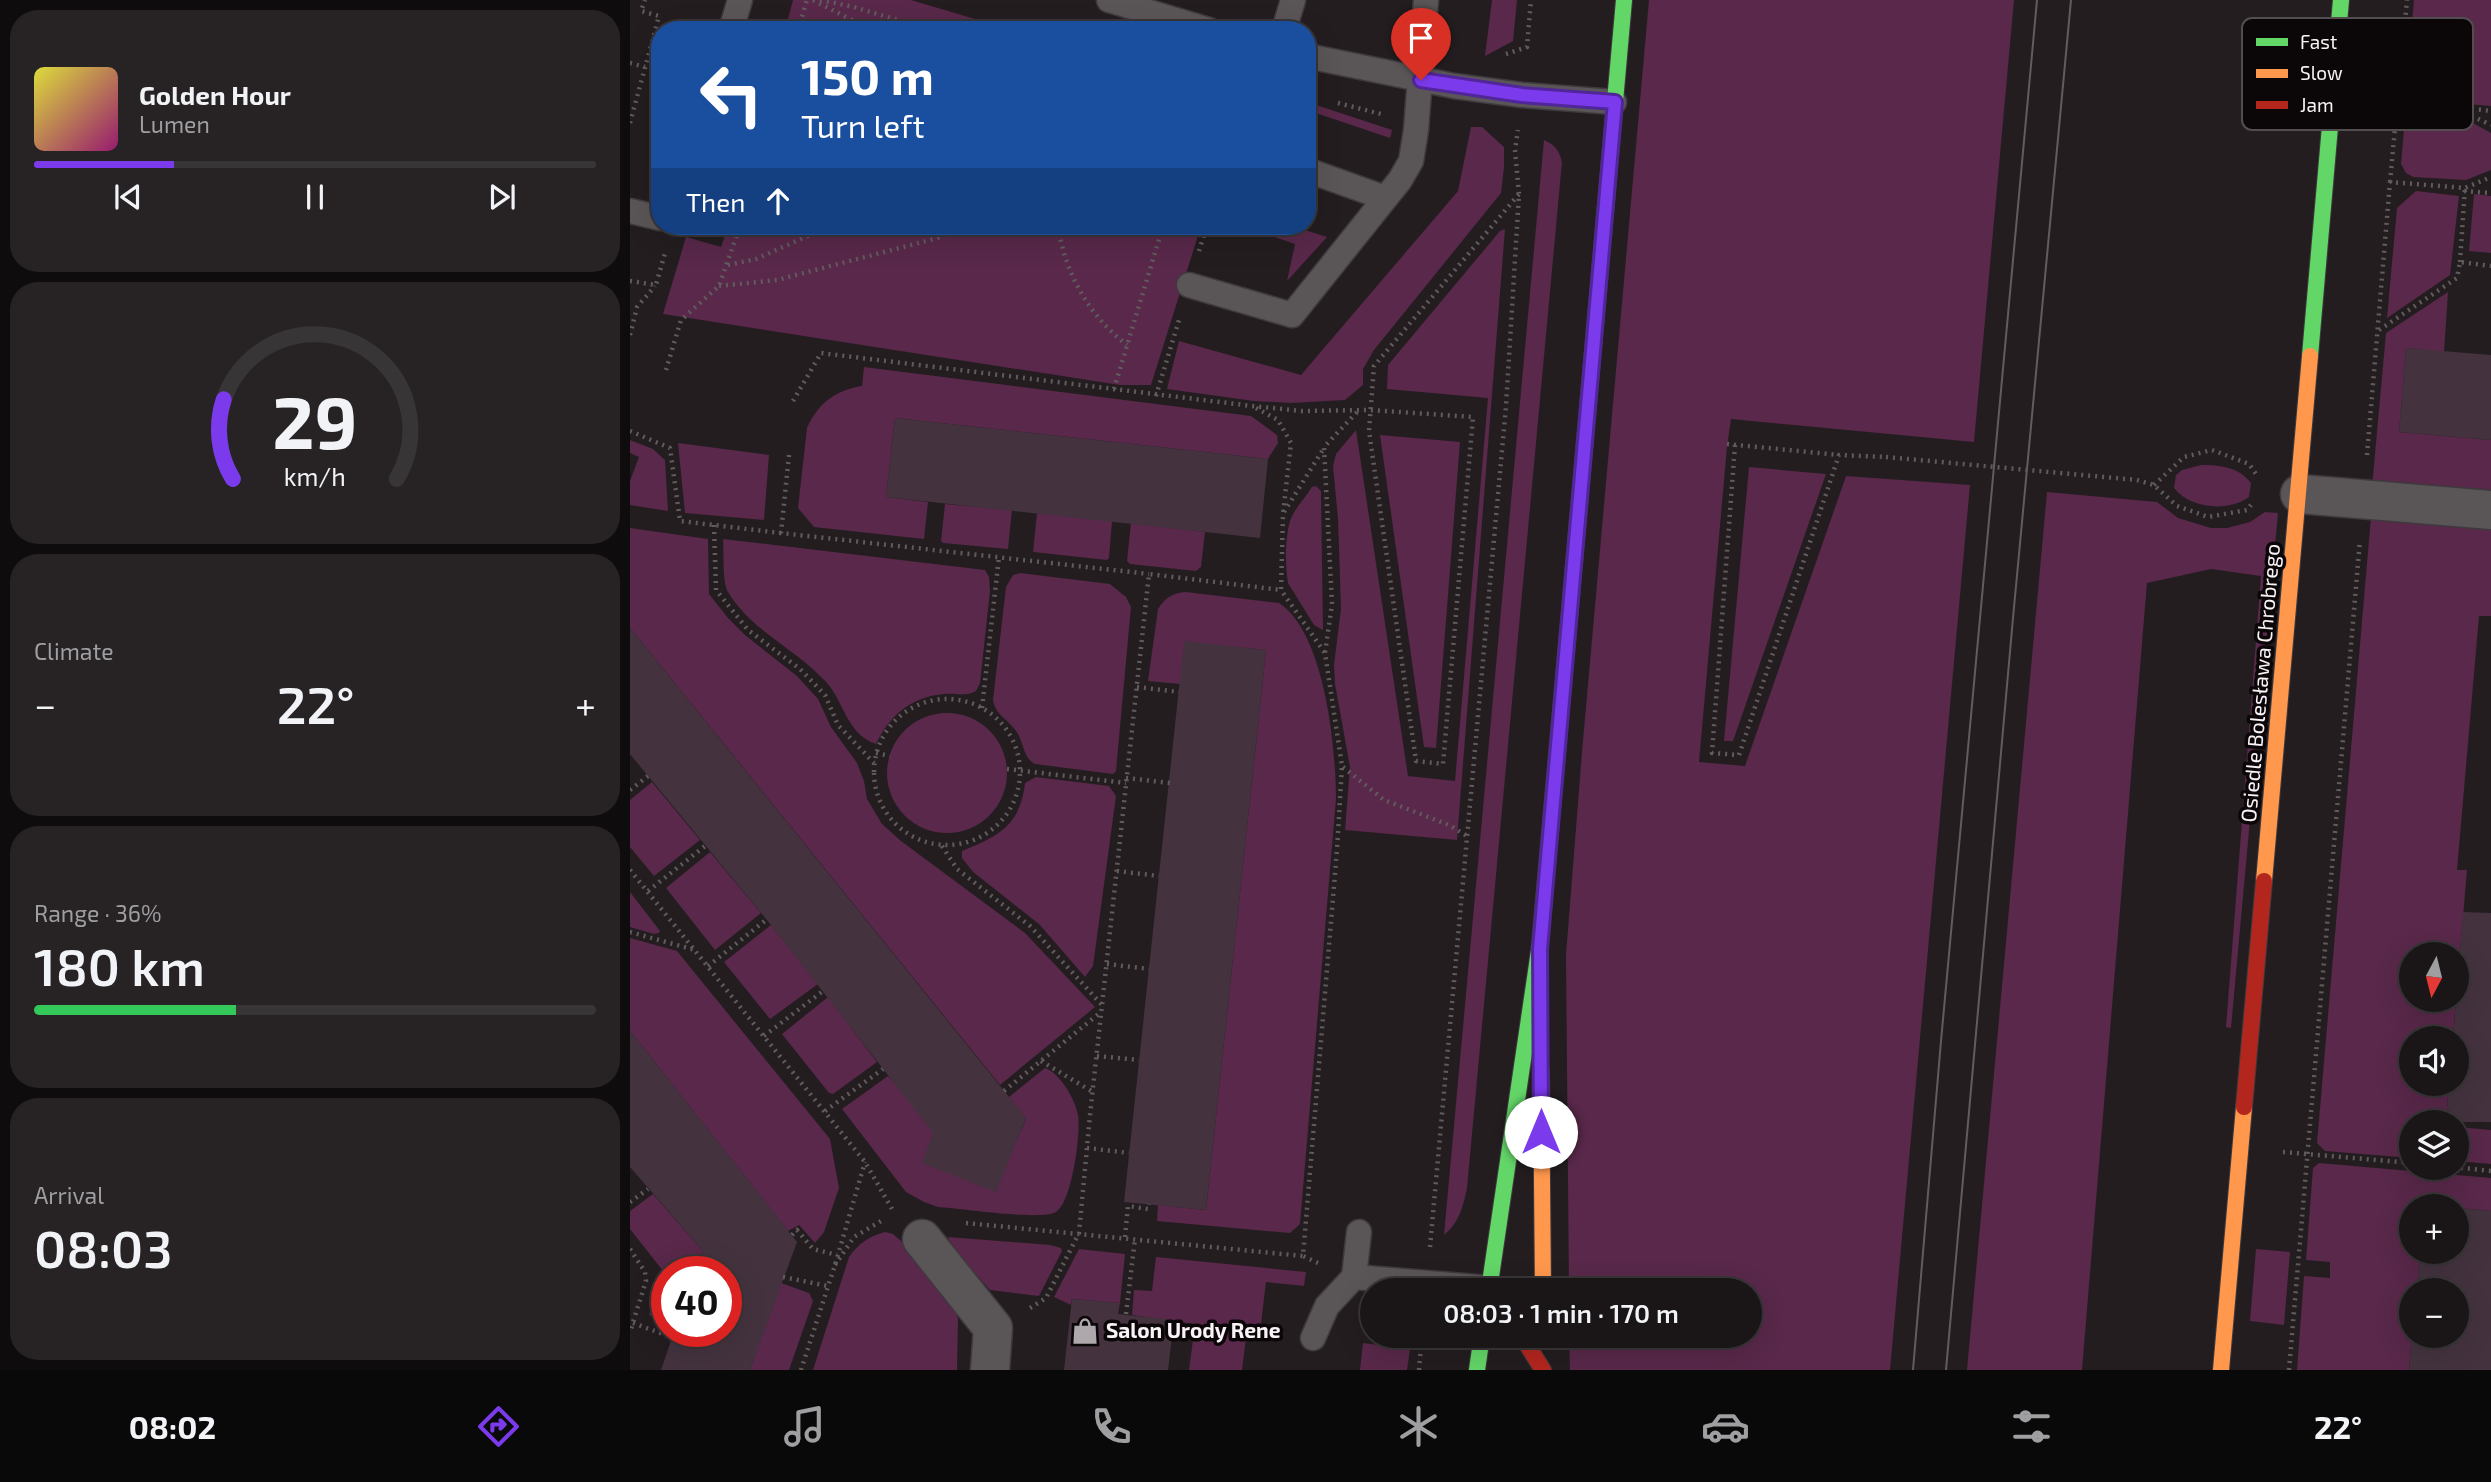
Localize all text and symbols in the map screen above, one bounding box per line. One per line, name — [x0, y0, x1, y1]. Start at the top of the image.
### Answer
pin — [1391, 8, 1451, 80]
legend — [2242, 18, 2473, 130]
icon: arrive — [1402, 19, 1440, 57]
text: Fast — [2300, 30, 2337, 53]
text: 150 m — [801, 46, 934, 105]
icon: left — [686, 49, 777, 140]
text: Slow — [2300, 61, 2343, 84]
text: Golden Hour — [139, 79, 291, 110]
text: Jam — [2300, 93, 2334, 116]
text: Turn left — [801, 106, 925, 144]
text: Lumen — [139, 110, 210, 138]
icon: previous — [109, 178, 147, 216]
icon: pause — [296, 178, 334, 216]
icon: next — [483, 178, 521, 216]
icon: ahead — [759, 182, 797, 220]
text: Then — [686, 186, 745, 217]
text: 29 — [272, 376, 358, 464]
text: km/h — [284, 461, 346, 491]
street label: Osiedle Bolesława Chrobrego — [2235, 542, 2284, 823]
text: Climate — [34, 637, 114, 665]
text: 22° — [277, 672, 355, 734]
text: − — [34, 681, 56, 727]
text: + — [575, 681, 596, 727]
text: Range · 36% — [34, 899, 162, 927]
text: 180 km — [34, 934, 205, 996]
north arrow — [2399, 942, 2469, 1012]
map controls — [2399, 942, 2469, 1348]
button: sound — [2399, 1026, 2469, 1096]
position arrow — [1504, 1095, 1578, 1169]
button: layers — [2399, 1110, 2469, 1180]
text: Arrival — [34, 1181, 104, 1209]
button: + — [2399, 1194, 2469, 1264]
text: 08:03 — [34, 1216, 173, 1278]
speed limit sign: 40 — [651, 1256, 742, 1347]
button: − — [2399, 1278, 2469, 1348]
text: 08:03 · 1 min · 170 m — [1443, 1297, 1679, 1328]
shop icon: Salon Urody Rene — [1070, 1316, 1100, 1346]
place label: Salon Urody Rene — [1106, 1317, 1281, 1343]
icon: directions — [474, 1402, 523, 1451]
icon: music — [780, 1402, 829, 1451]
icon: phone — [1087, 1402, 1136, 1451]
icon: climate — [1394, 1402, 1443, 1451]
icon: car — [1701, 1402, 1750, 1451]
icon: filters — [2007, 1402, 2056, 1451]
text: 08:02 — [129, 1407, 216, 1445]
text: 22° — [2314, 1407, 2362, 1445]

